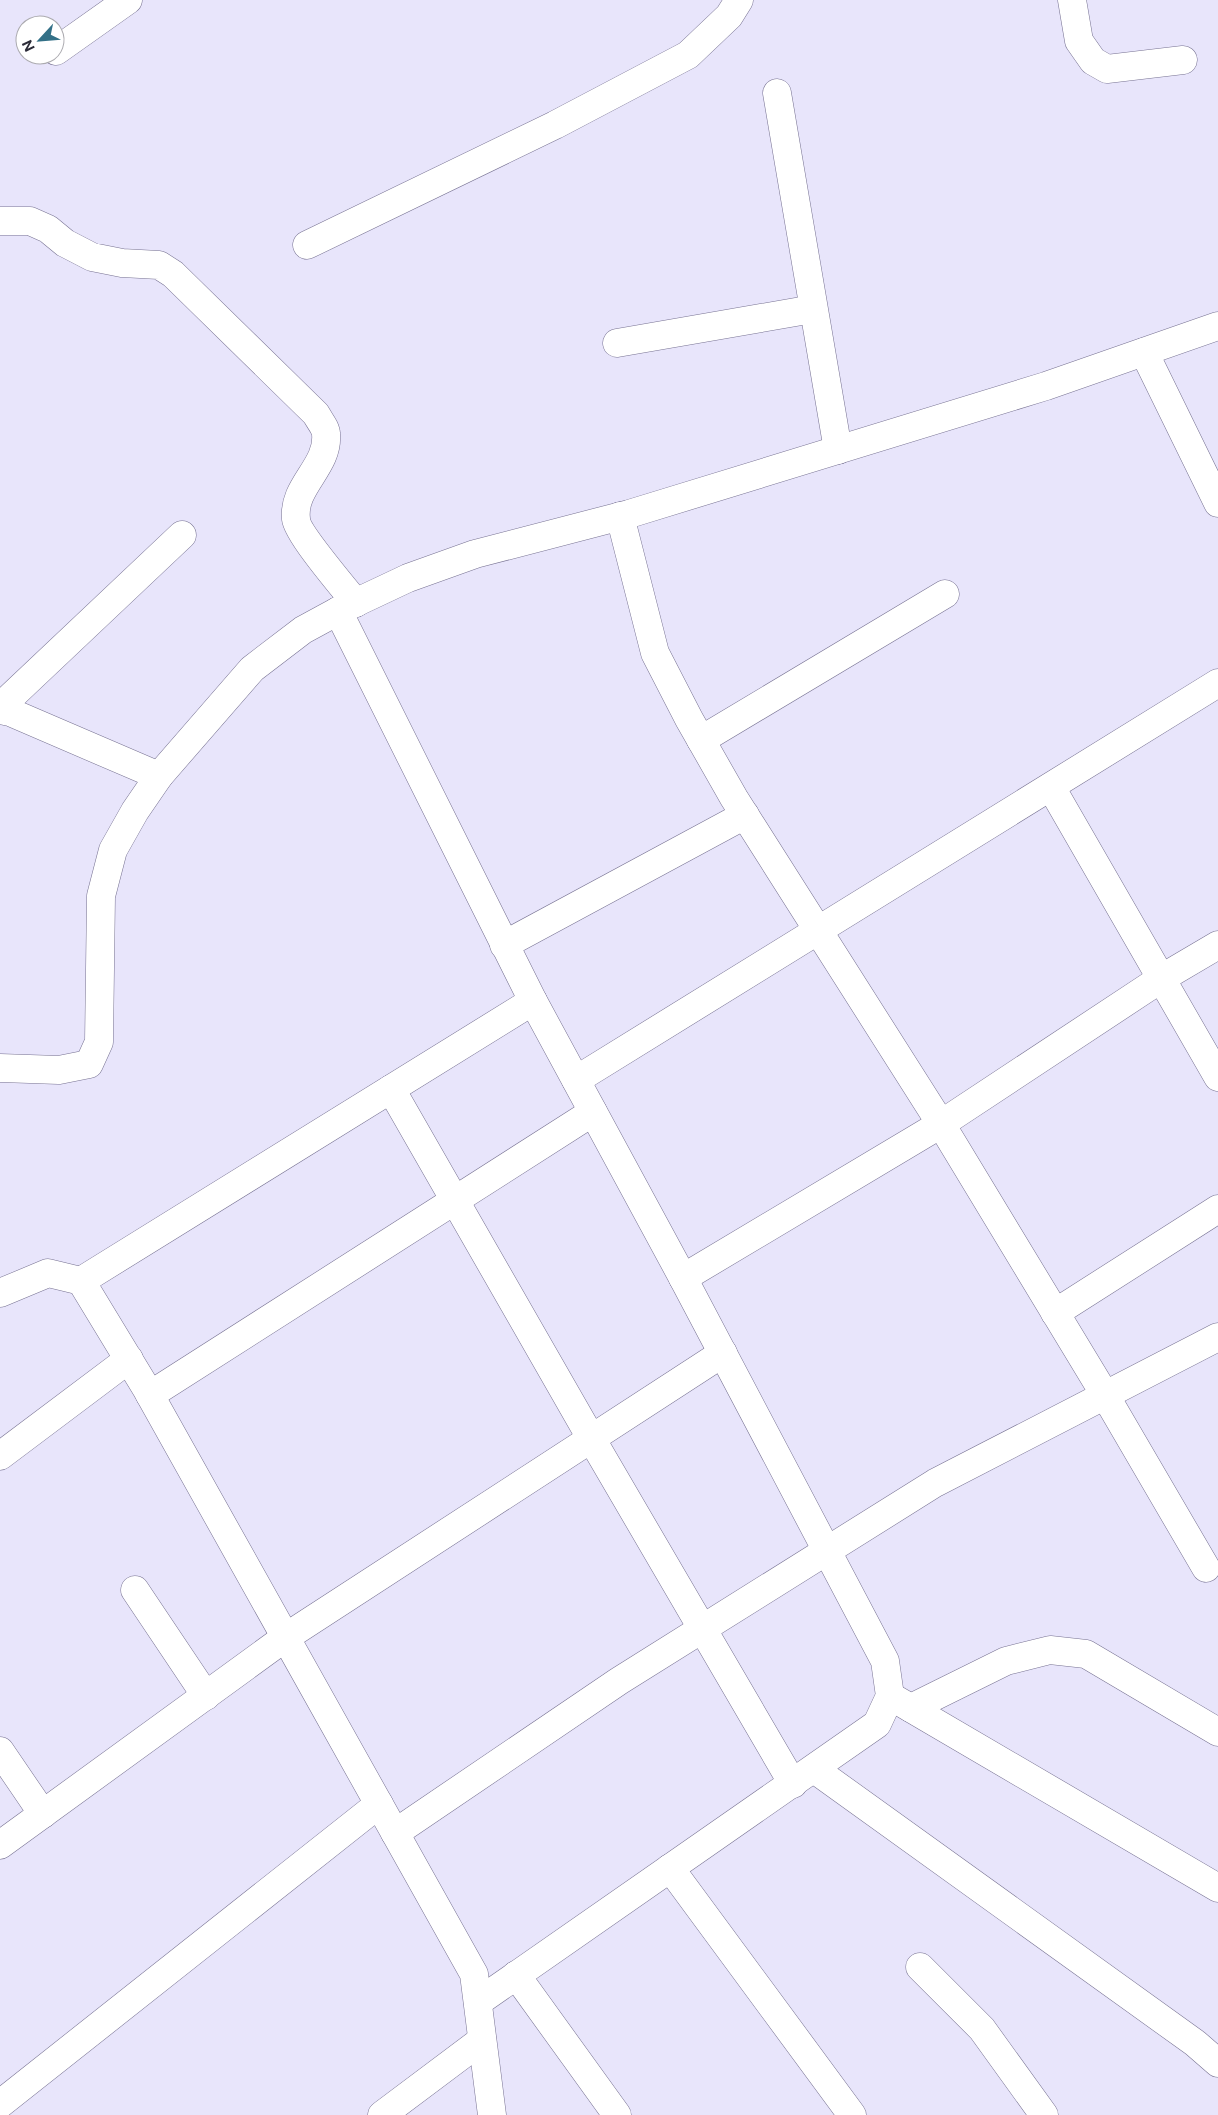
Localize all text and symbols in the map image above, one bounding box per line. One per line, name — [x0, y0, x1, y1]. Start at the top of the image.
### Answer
north arrow — [15, 15, 65, 65]
text: N — [19, 37, 38, 54]

